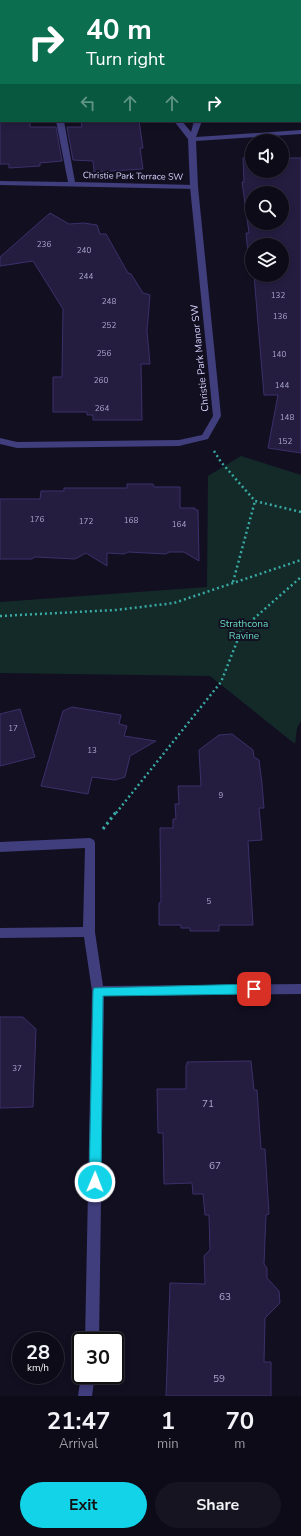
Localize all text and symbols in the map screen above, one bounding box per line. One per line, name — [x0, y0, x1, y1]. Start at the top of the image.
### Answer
text: 40 m — [86, 11, 152, 49]
icon: right — [20, 16, 72, 68]
text: Turn right — [86, 47, 165, 71]
icon: left — [77, 92, 99, 114]
icon: ahead — [119, 92, 141, 114]
icon: ahead — [161, 92, 183, 114]
icon: right — [203, 92, 225, 114]
map controls — [245, 134, 289, 282]
button: sound — [245, 134, 289, 178]
street label: Christie Park Terrace SW — [83, 169, 183, 183]
button: search — [245, 186, 289, 230]
button: layers — [245, 238, 289, 282]
house number: 236 — [37, 239, 51, 250]
house number: 240 — [77, 245, 91, 256]
house number: 244 — [79, 271, 93, 282]
house number: 132 — [271, 290, 285, 301]
house number: 248 — [102, 296, 116, 307]
street label: Christie Park Manor SW — [187, 304, 213, 412]
house number: 136 — [273, 311, 287, 322]
house number: 252 — [102, 320, 116, 331]
house number: 256 — [97, 348, 111, 359]
house number: 140 — [272, 349, 286, 360]
house number: 260 — [94, 375, 108, 386]
house number: 144 — [275, 380, 289, 391]
house number: 264 — [95, 403, 109, 414]
house number: 148 — [280, 412, 294, 423]
house number: 152 — [278, 436, 292, 447]
house number: 176 — [30, 514, 44, 525]
house number: 168 — [124, 515, 138, 526]
house number: 172 — [79, 516, 93, 527]
house number: 164 — [172, 519, 186, 530]
park label: Strathcona Ravine — [220, 617, 268, 643]
house number: 17 — [8, 723, 18, 734]
house number: 13 — [87, 745, 97, 756]
house number: 9 — [219, 790, 224, 801]
house number: 5 — [207, 896, 212, 907]
pin — [237, 972, 271, 1006]
icon: arrive — [243, 978, 265, 1000]
house number: 37 — [12, 1063, 22, 1074]
house number: 71 — [202, 1097, 214, 1111]
house number: 67 — [209, 1159, 221, 1173]
position arrow — [74, 1161, 116, 1203]
house number: 63 — [219, 1290, 231, 1304]
speed limit sign: 30 — [72, 1332, 124, 1384]
text: 28 — [26, 1339, 50, 1366]
text: km/h — [27, 1361, 49, 1375]
house number: 59 — [213, 1372, 225, 1386]
text: 21:47 — [47, 1405, 110, 1437]
text: 1 — [161, 1405, 175, 1437]
text: 70 — [225, 1405, 254, 1437]
text: Arrival — [59, 1435, 98, 1453]
text: min — [157, 1435, 179, 1453]
text: m — [234, 1435, 245, 1453]
button: Exit — [20, 1482, 147, 1528]
button: Share — [155, 1482, 281, 1528]

